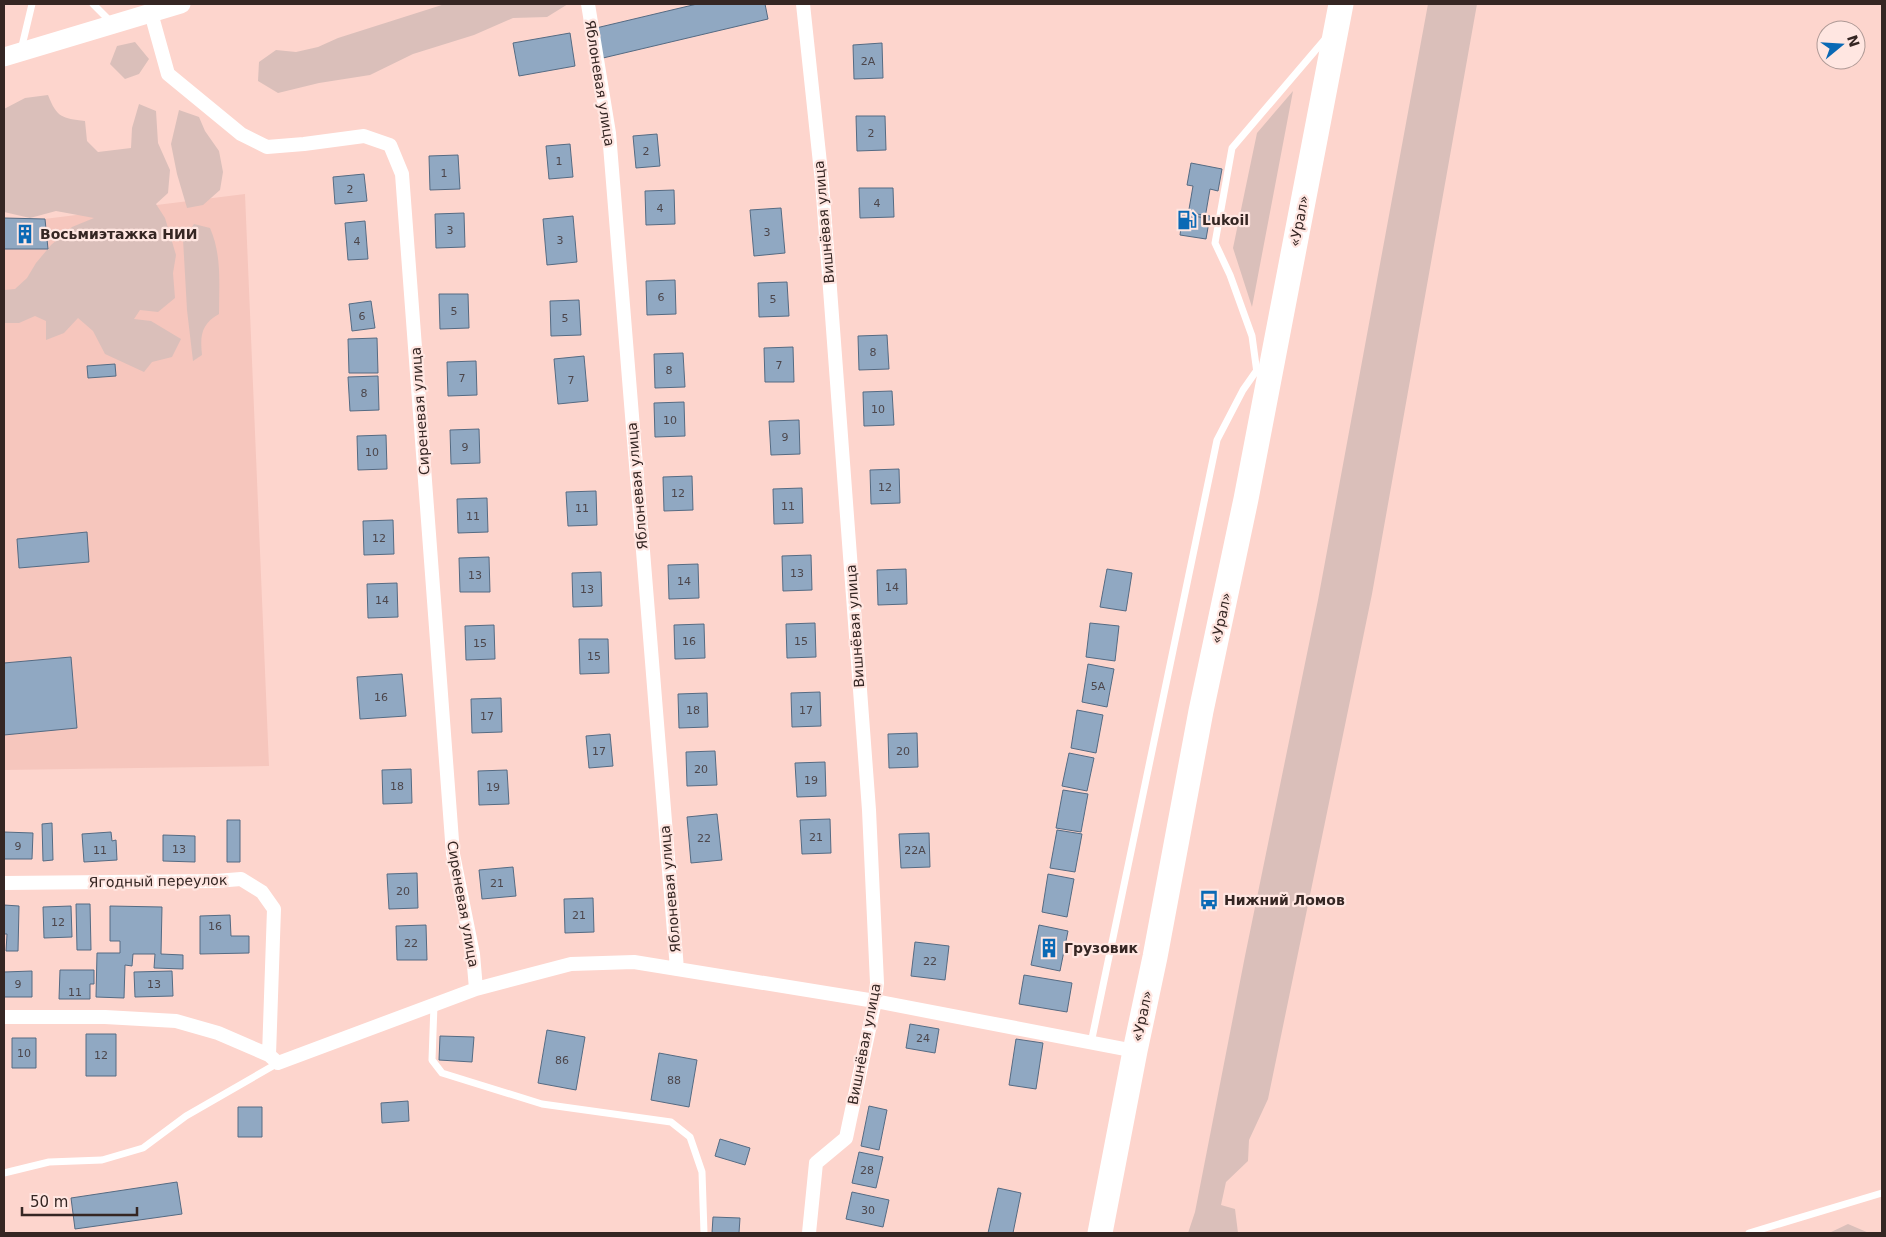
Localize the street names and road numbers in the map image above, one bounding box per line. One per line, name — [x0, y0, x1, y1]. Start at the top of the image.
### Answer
street label: Яблоневая улица — [582, 19, 618, 147]
street label: Вишнёвая улица — [811, 160, 837, 284]
street label: «Урал» — [1286, 194, 1312, 248]
street label: Сиреневая улица — [408, 346, 432, 476]
street label: Яблоневая улица — [623, 422, 651, 550]
street label: Вишнёвая улица — [843, 564, 867, 688]
street label: «Урал» — [1208, 591, 1234, 645]
street label: Яблоневая улица — [656, 825, 684, 953]
street label: Сиреневая улица — [444, 839, 482, 969]
street label: Ягодный переулок — [89, 872, 227, 890]
street label: Вишнёвая улица — [844, 982, 884, 1106]
street label: «Урал» — [1129, 989, 1155, 1043]

